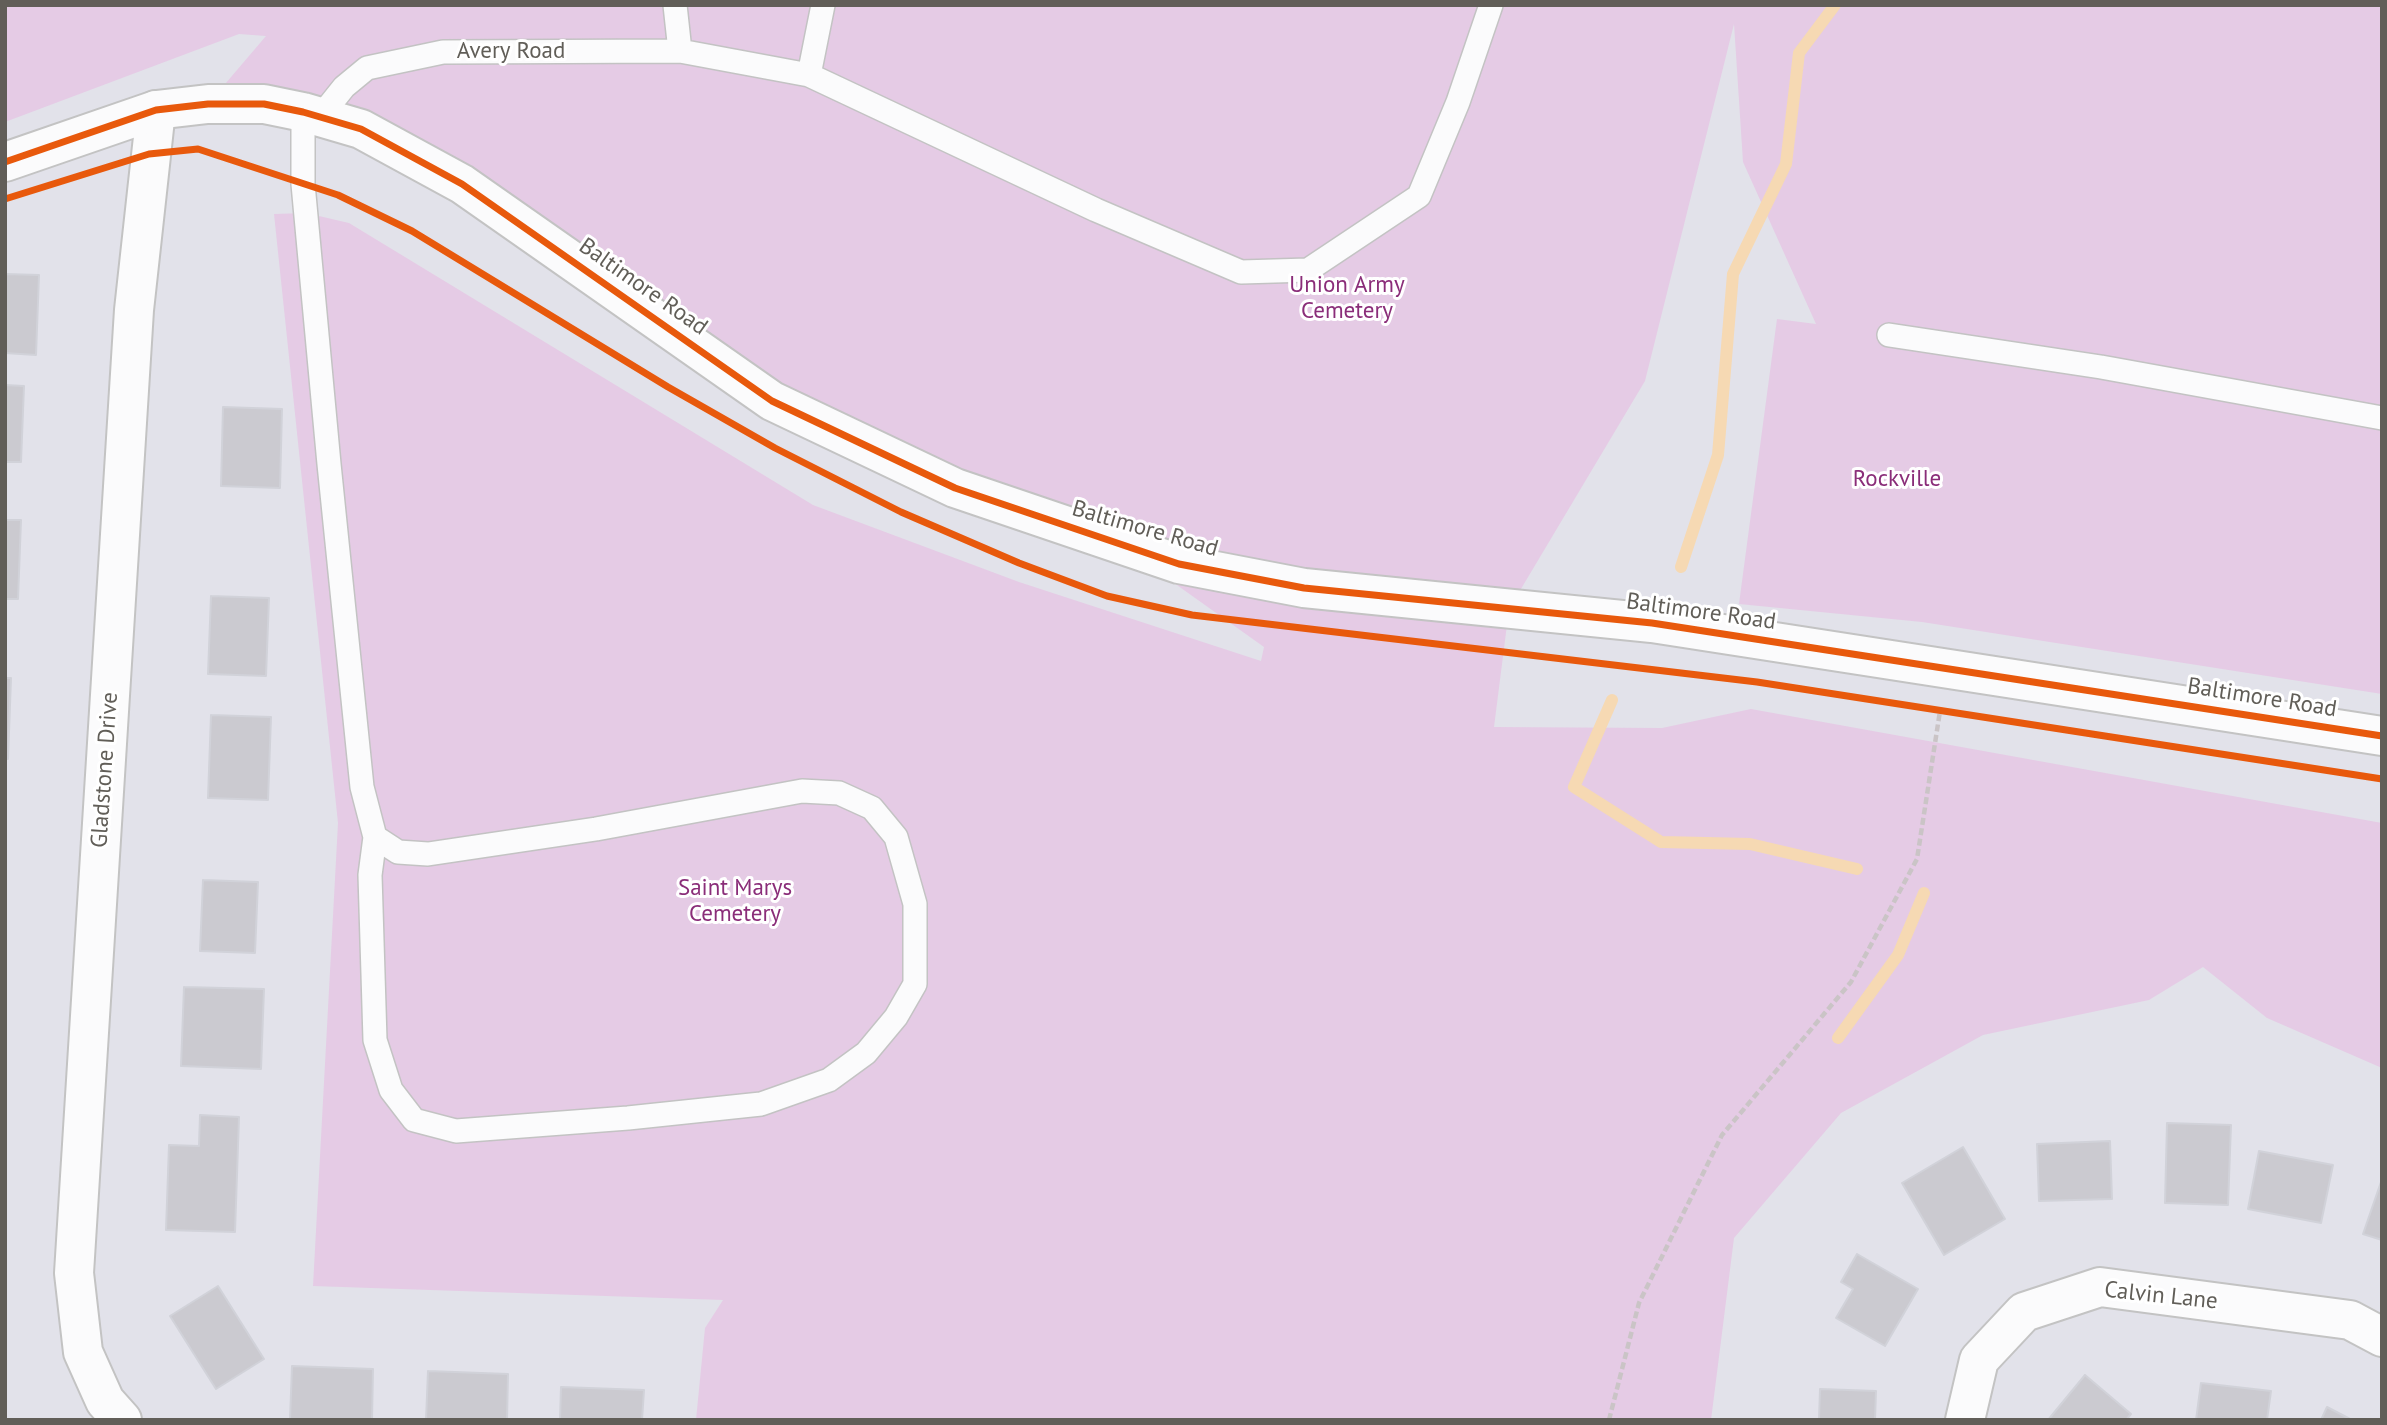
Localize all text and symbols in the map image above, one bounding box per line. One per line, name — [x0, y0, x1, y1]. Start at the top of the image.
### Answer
street label: Avery Road — [457, 37, 565, 65]
street label: Baltimore Road — [573, 232, 713, 342]
park label: Union Army Cemetery — [1289, 271, 1405, 325]
park label: Rockville — [1853, 465, 1941, 493]
street label: Baltimore Road — [1069, 495, 1221, 563]
street label: Baltimore Road — [1624, 588, 1778, 636]
street label: Baltimore Road — [2185, 673, 2339, 723]
street label: Gladstone Drive — [86, 691, 124, 849]
park label: Saint Marys Cemetery — [678, 874, 792, 928]
street label: Calvin Lane — [2103, 1276, 2219, 1316]

